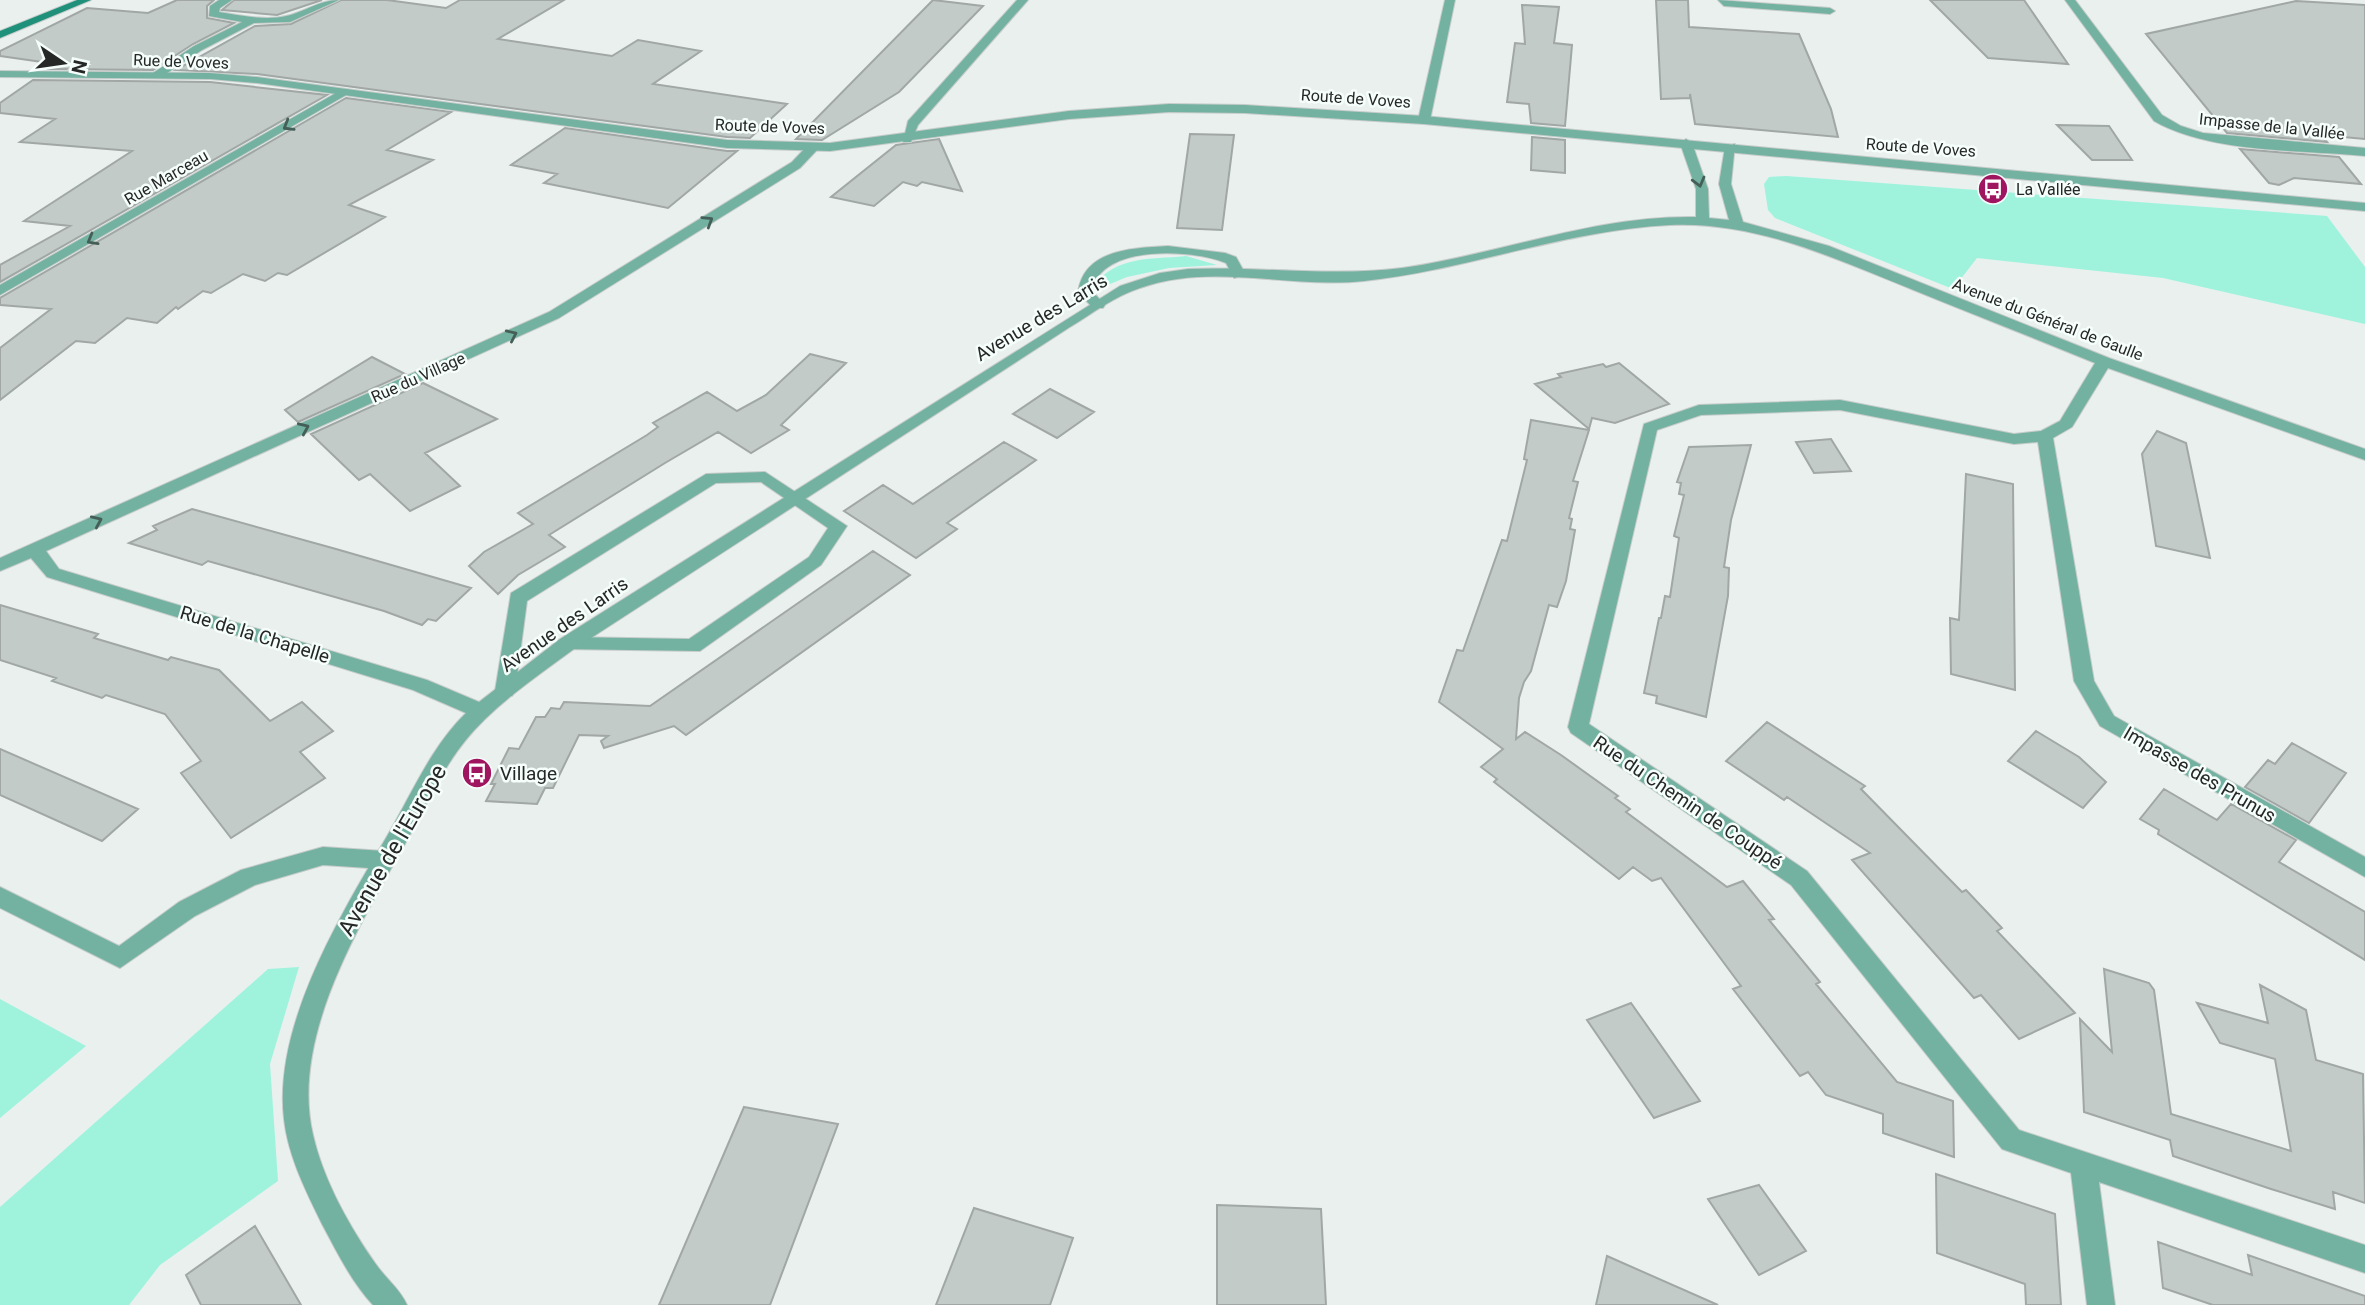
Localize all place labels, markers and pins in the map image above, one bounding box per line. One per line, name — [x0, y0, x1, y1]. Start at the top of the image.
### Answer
bus stop icon: La Vallée — [1976, 172, 2010, 206]
place label: La Vallée — [2016, 180, 2081, 199]
bus stop icon: Village — [460, 756, 494, 790]
place label: Village — [500, 762, 557, 785]

